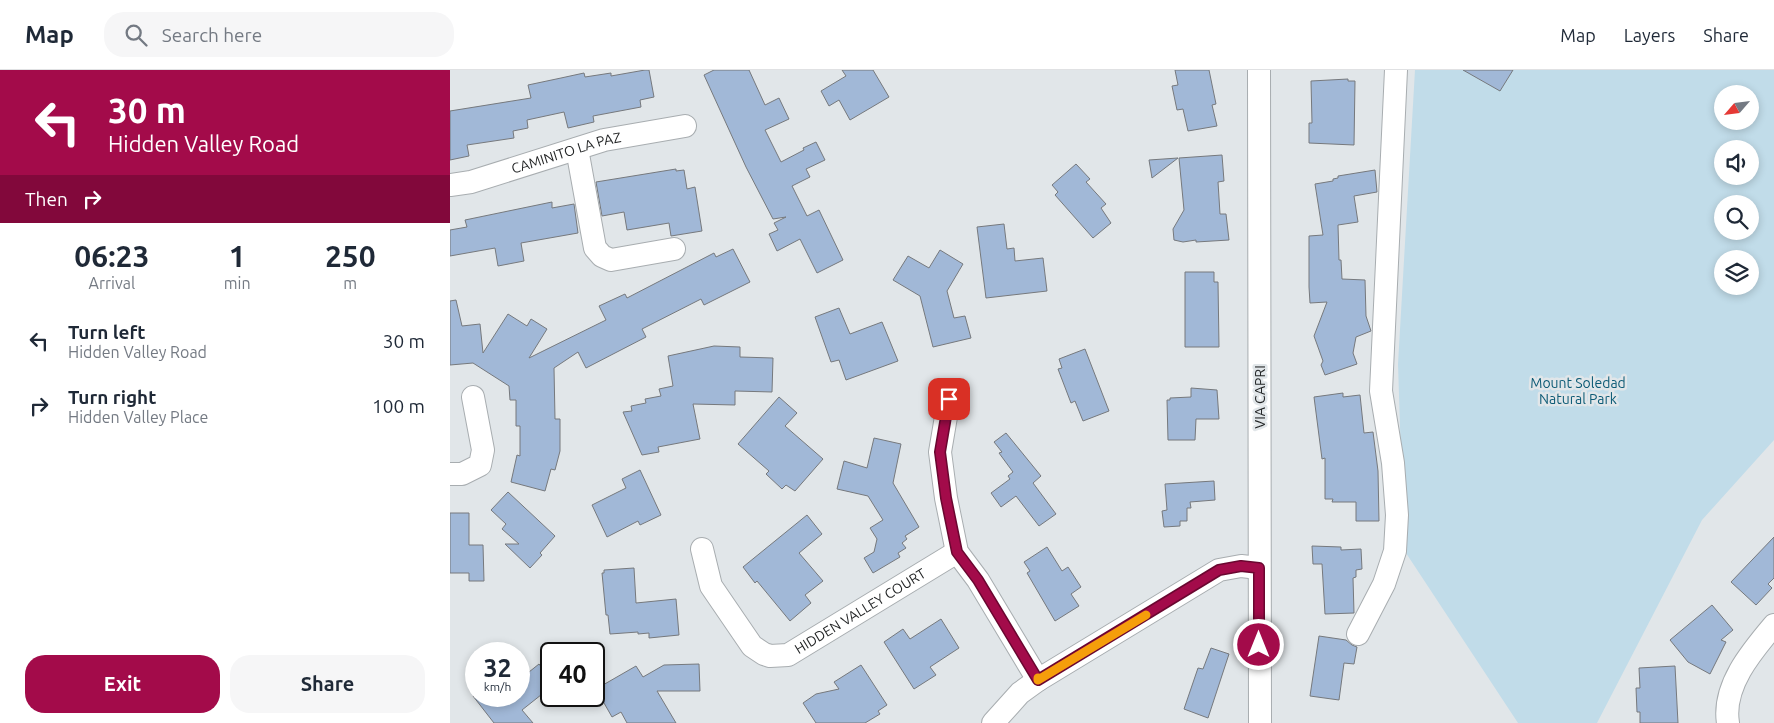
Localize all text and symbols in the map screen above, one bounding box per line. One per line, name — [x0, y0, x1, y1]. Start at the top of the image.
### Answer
search box — [104, 12, 454, 57]
text: Map — [25, 21, 74, 48]
icon: search — [122, 21, 150, 49]
text: Search here — [162, 24, 262, 46]
text: Map — [1560, 25, 1596, 45]
text: Layers — [1624, 25, 1675, 45]
text: Share — [1703, 25, 1749, 45]
north arrow — [1714, 85, 1759, 130]
map controls — [1714, 85, 1759, 295]
icon: left — [25, 90, 90, 155]
text: 30 m — [108, 90, 186, 130]
street label: CAMINITO LA PAZ — [509, 129, 622, 177]
text: Hidden Valley Road — [108, 131, 299, 156]
button: sound — [1714, 140, 1759, 185]
icon: right — [78, 185, 106, 213]
text: Then — [25, 188, 68, 210]
button: search — [1714, 195, 1759, 240]
text: 06:23 — [74, 239, 149, 273]
text: 1 — [229, 239, 246, 273]
text: 250 — [325, 239, 376, 273]
button: layers — [1714, 250, 1759, 295]
text: Arrival — [89, 274, 135, 292]
text: min — [224, 274, 251, 292]
text: m — [343, 274, 357, 292]
text: Turn left — [68, 321, 146, 343]
icon: left — [25, 327, 53, 355]
text: 30 m — [383, 330, 425, 352]
text: Hidden Valley Road — [68, 343, 207, 361]
street label: VIA CAPRI — [1252, 365, 1268, 429]
park label: Mount Soledad Natural Park — [1530, 375, 1626, 407]
pin — [928, 378, 970, 420]
icon: arrive — [935, 385, 963, 413]
text: Turn right — [68, 386, 156, 408]
icon: right — [25, 392, 53, 420]
text: 100 m — [372, 395, 425, 417]
text: Hidden Valley Place — [68, 408, 208, 426]
street label: HIDDEN VALLEY COURT — [792, 565, 929, 657]
position arrow — [1232, 618, 1284, 670]
speed limit sign: 40 — [540, 642, 605, 707]
text: 32 — [483, 654, 512, 682]
button: Exit — [25, 655, 220, 713]
button: Share — [230, 655, 425, 713]
text: km/h — [484, 680, 511, 693]

